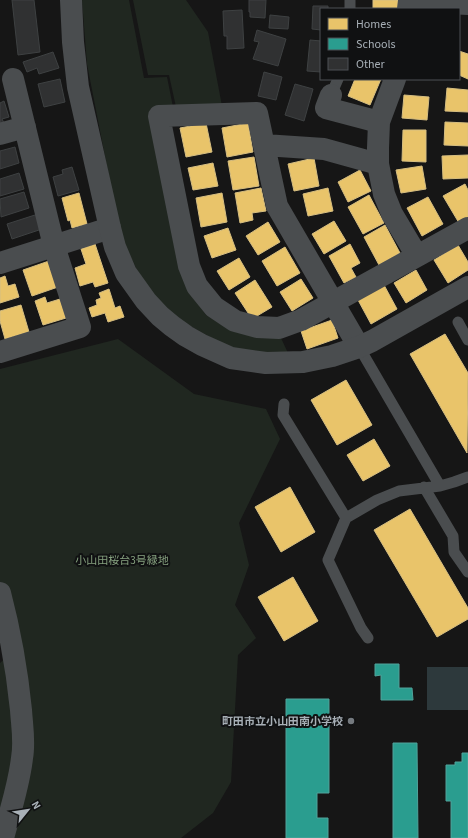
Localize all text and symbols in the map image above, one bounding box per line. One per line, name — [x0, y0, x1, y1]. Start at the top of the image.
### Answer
legend — [320, 8, 460, 80]
text: Homes — [356, 16, 391, 33]
text: Schools — [356, 36, 396, 53]
text: Other — [356, 56, 386, 73]
park label: 小山田桜台3号緑地 — [75, 553, 169, 568]
place label: 町田市立小山田南小学校 — [222, 714, 343, 729]
marker: 町田市立小山田南小学校 — [346, 716, 356, 726]
north arrow — [8, 790, 48, 830]
text: N — [28, 798, 45, 812]

